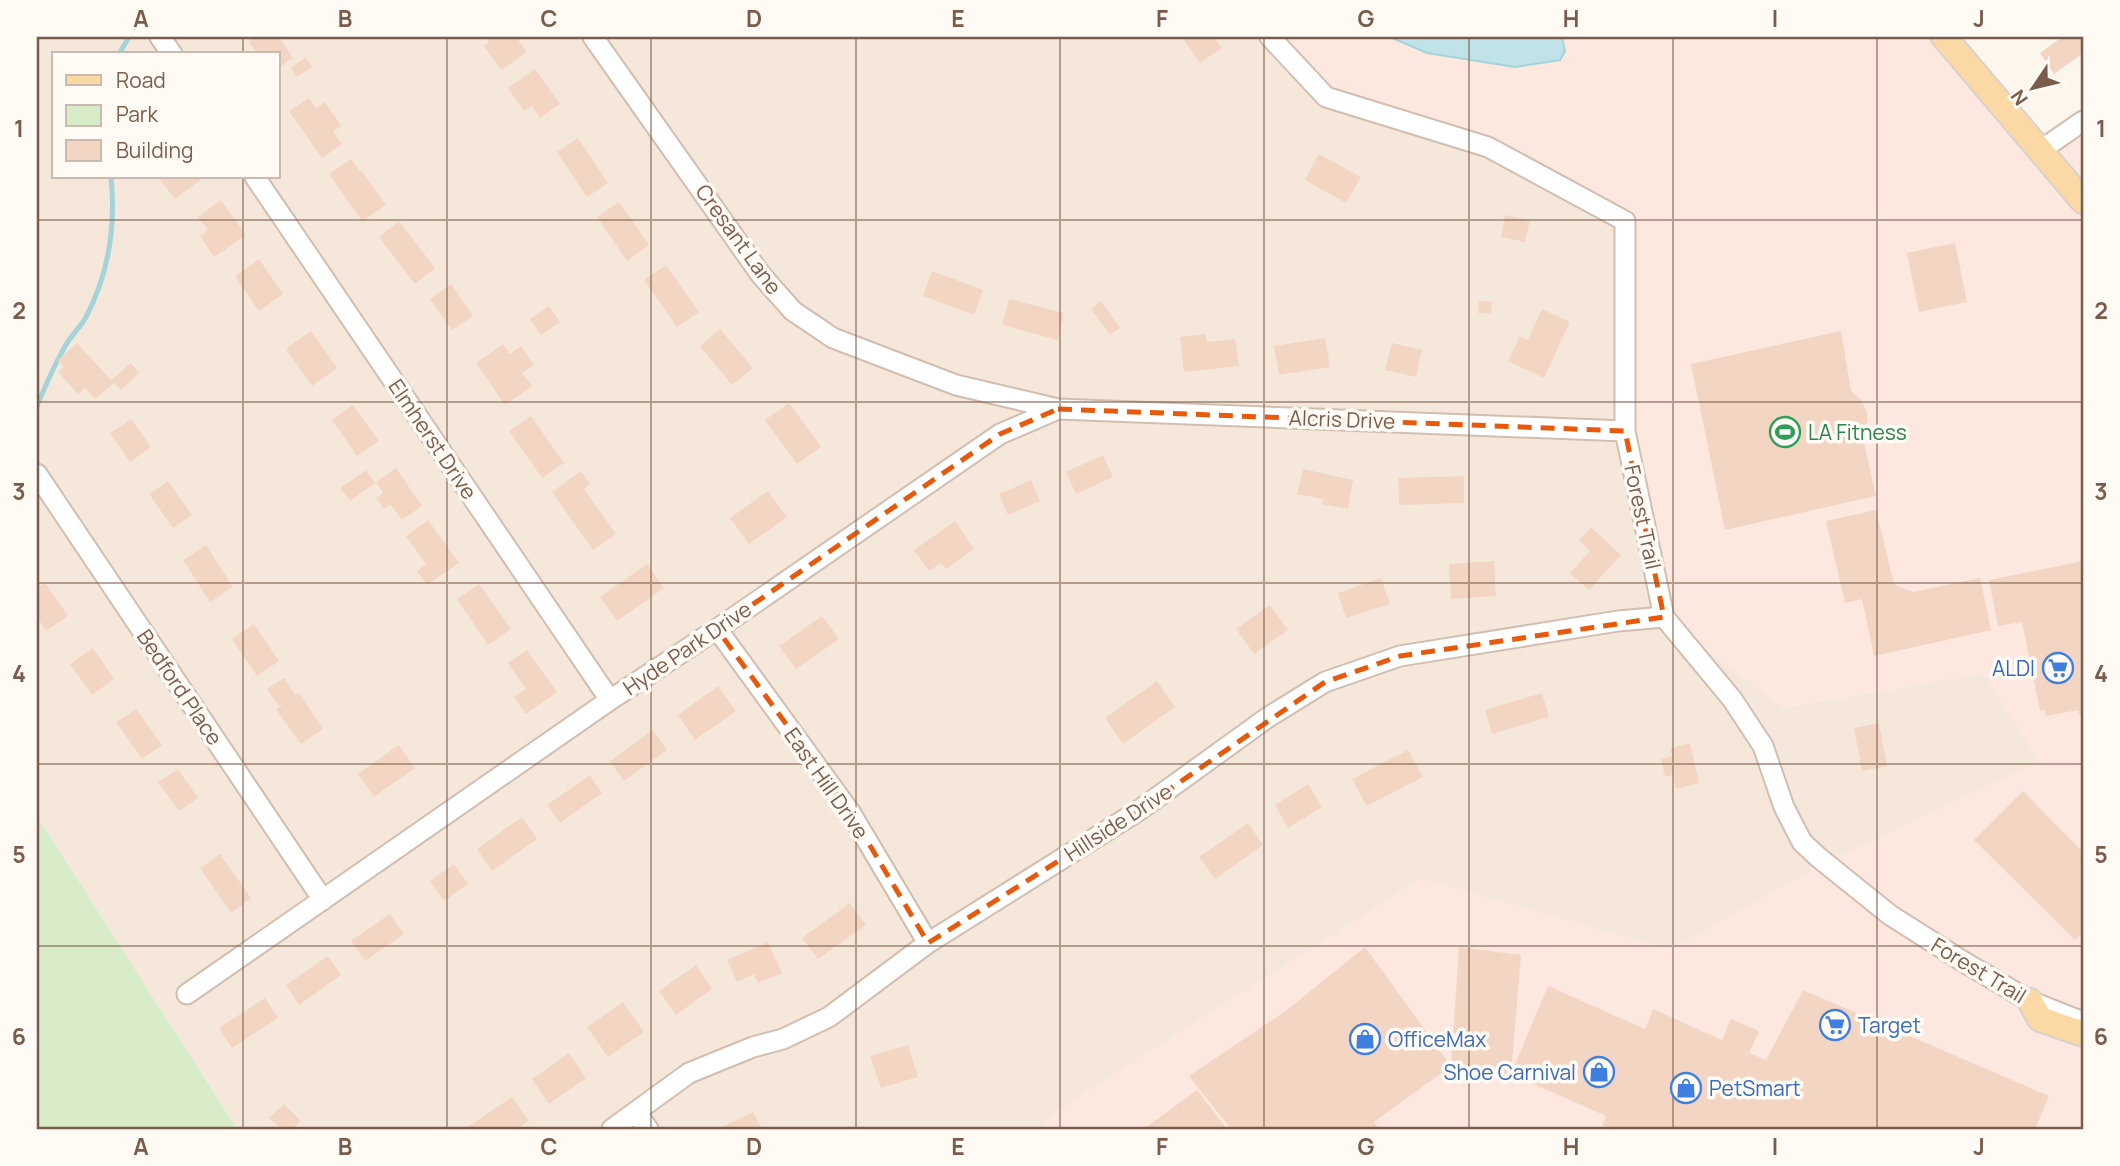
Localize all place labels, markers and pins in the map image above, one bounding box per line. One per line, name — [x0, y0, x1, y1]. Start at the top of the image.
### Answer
sports icon: LA Fitness — [1768, 415, 1802, 449]
place label: LA Fitness — [1808, 418, 1907, 446]
supermarket icon: ALDI — [2041, 651, 2075, 685]
place label: ALDI — [1992, 654, 2035, 682]
supermarket icon: Target — [1818, 1008, 1852, 1042]
place label: Target — [1858, 1011, 1921, 1039]
shop icon: OfficeMax — [1348, 1022, 1382, 1056]
place label: OfficeMax — [1388, 1025, 1486, 1053]
shop icon: Shoe Carnival — [1582, 1055, 1616, 1089]
place label: Shoe Carnival — [1443, 1058, 1576, 1086]
shop icon: PetSmart — [1669, 1071, 1703, 1105]
place label: PetSmart — [1709, 1074, 1801, 1102]

